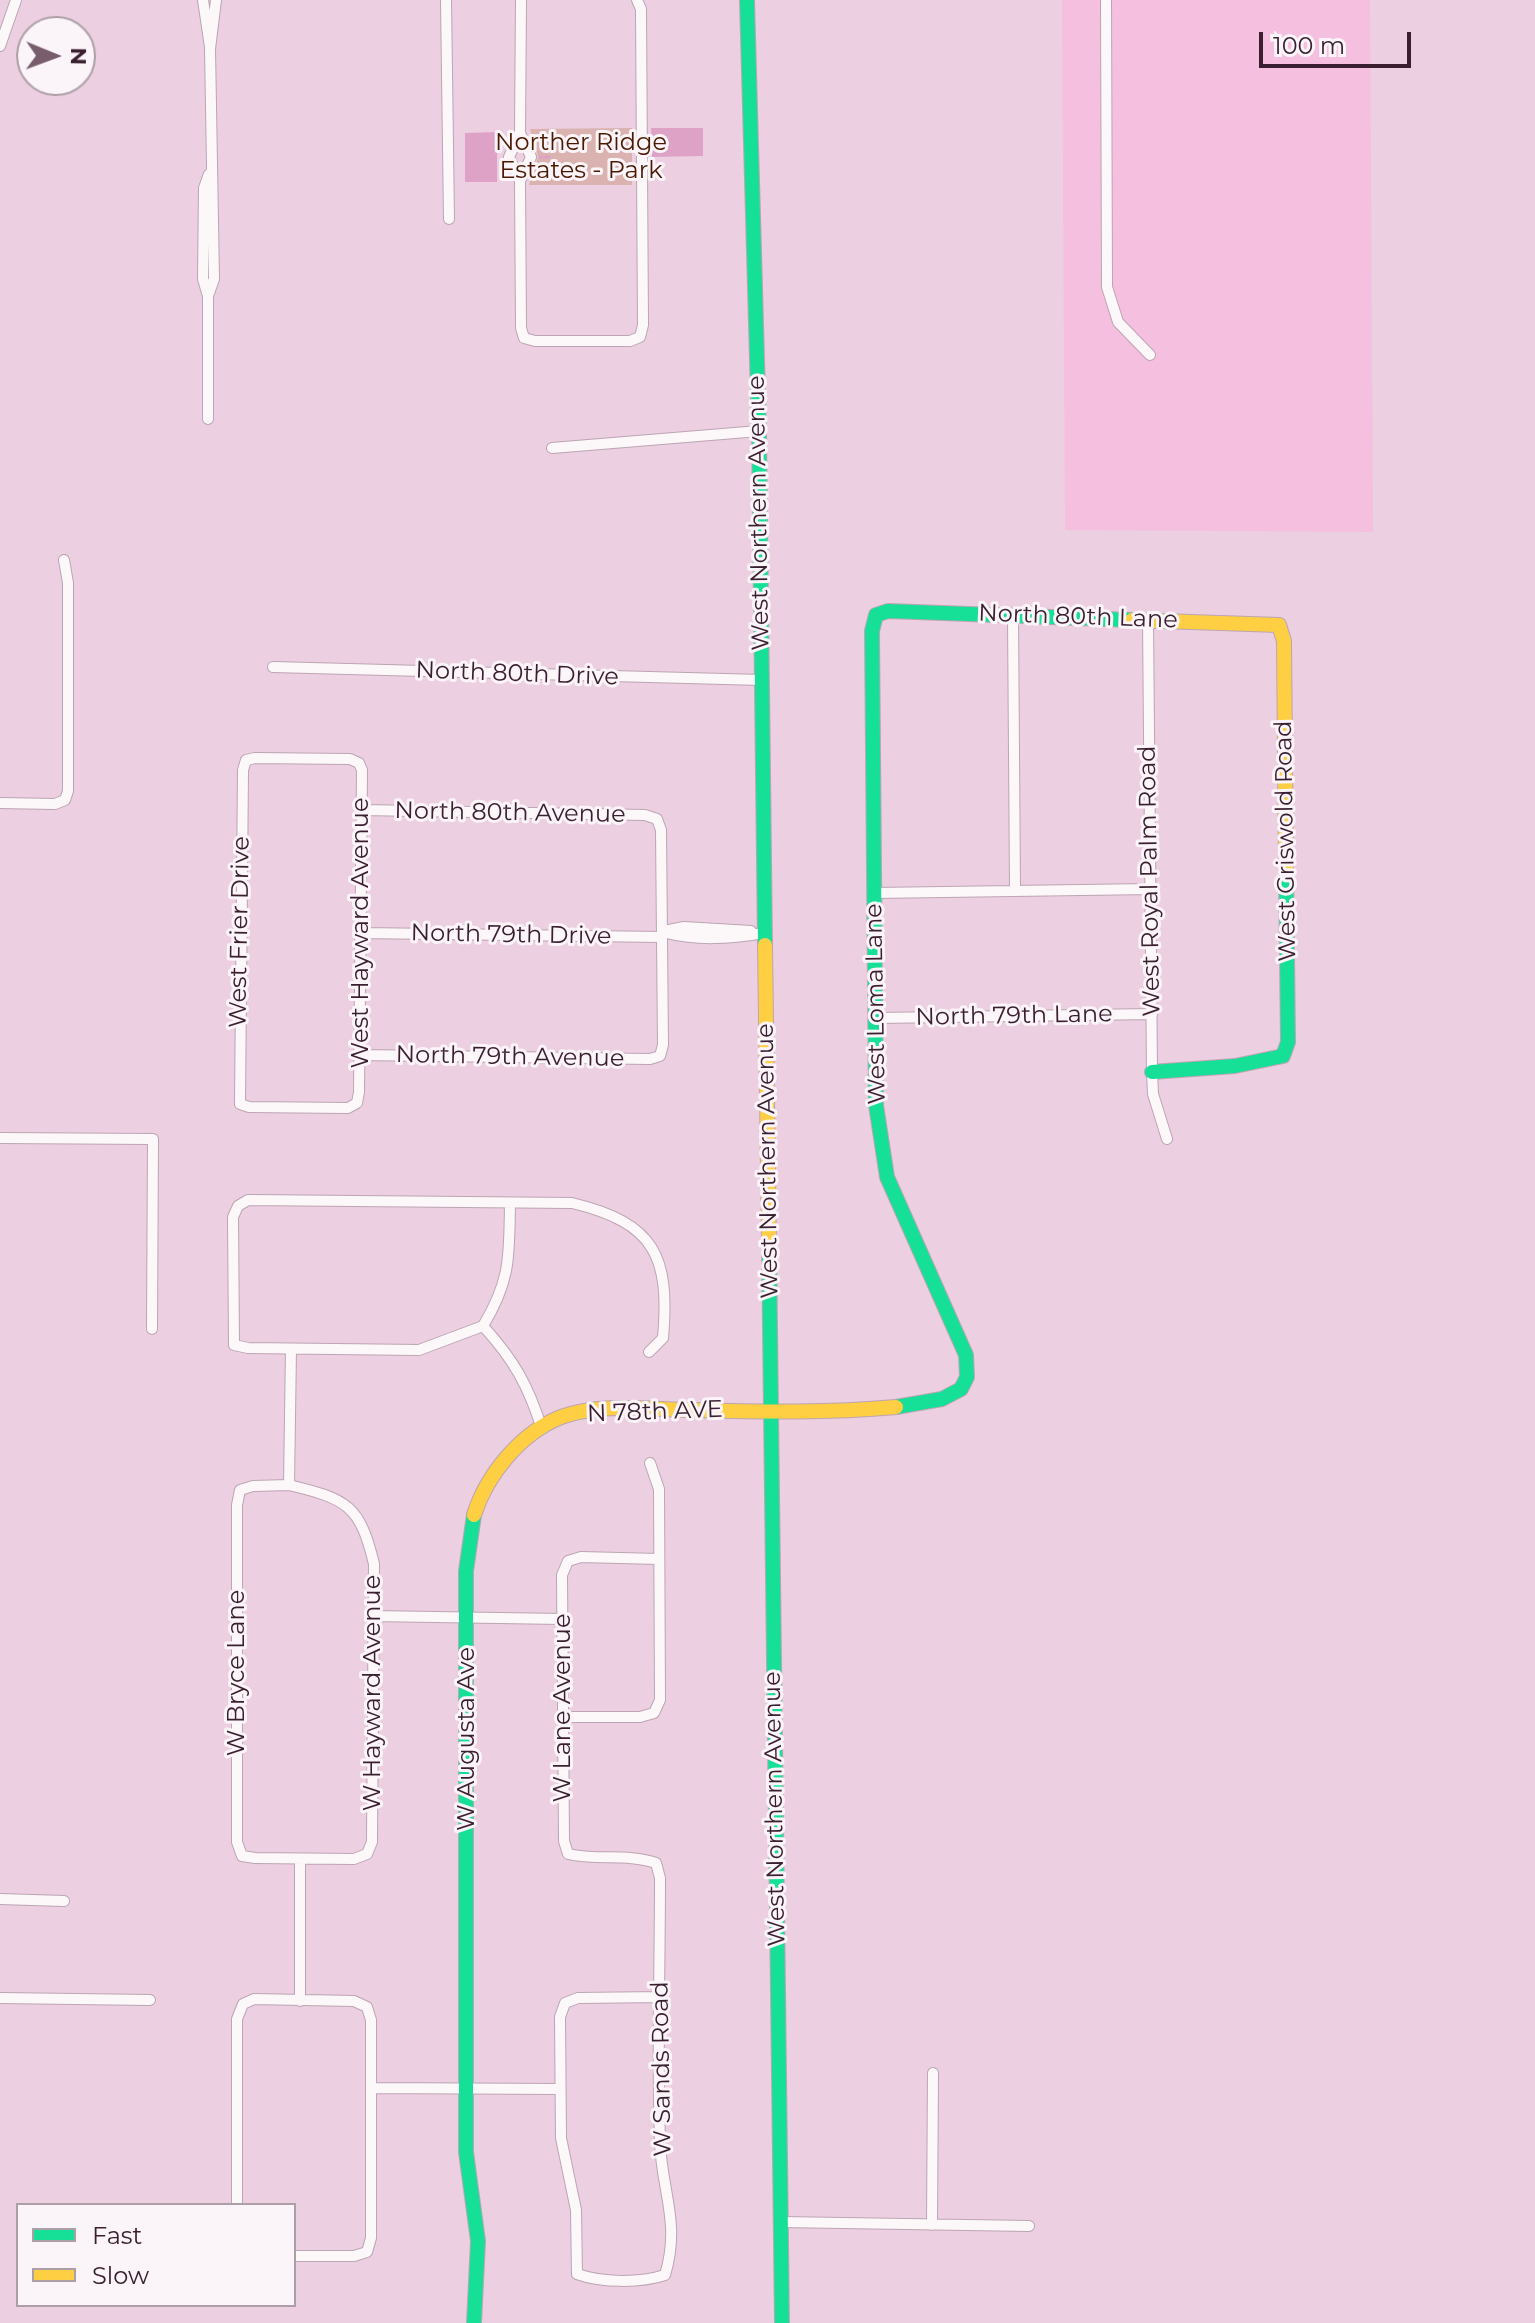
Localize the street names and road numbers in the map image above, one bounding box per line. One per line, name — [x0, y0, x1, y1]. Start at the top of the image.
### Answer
street label: West Northern Avenue — [742, 375, 776, 651]
street label: North 80th Lane — [978, 599, 1178, 635]
street label: North 80th Drive — [415, 656, 619, 692]
street label: West Griswold Road — [1269, 720, 1303, 962]
street label: West Royal Palm Road — [1133, 745, 1167, 1017]
street label: North 80th Avenue — [394, 797, 626, 829]
street label: West Hayward Avenue — [347, 798, 375, 1068]
street label: West Frier Drive — [224, 836, 256, 1028]
street label: West Loma Lane — [860, 903, 892, 1105]
street label: North 79th Drive — [410, 919, 612, 951]
street label: North 79th Lane — [915, 1000, 1113, 1032]
street label: West Northern Avenue — [751, 1023, 785, 1299]
street label: North 79th Avenue — [395, 1041, 625, 1073]
street label: N 78th AVE — [587, 1395, 723, 1429]
street label: W Hayward Avenue — [359, 1575, 387, 1811]
street label: W Bryce Lane — [223, 1590, 251, 1756]
street label: W Lane Avenue — [549, 1614, 577, 1802]
street label: W Augusta Ave — [453, 1647, 481, 1831]
street label: West Northern Avenue — [758, 1671, 792, 1947]
street label: W Sands Road — [646, 1981, 678, 2157]

